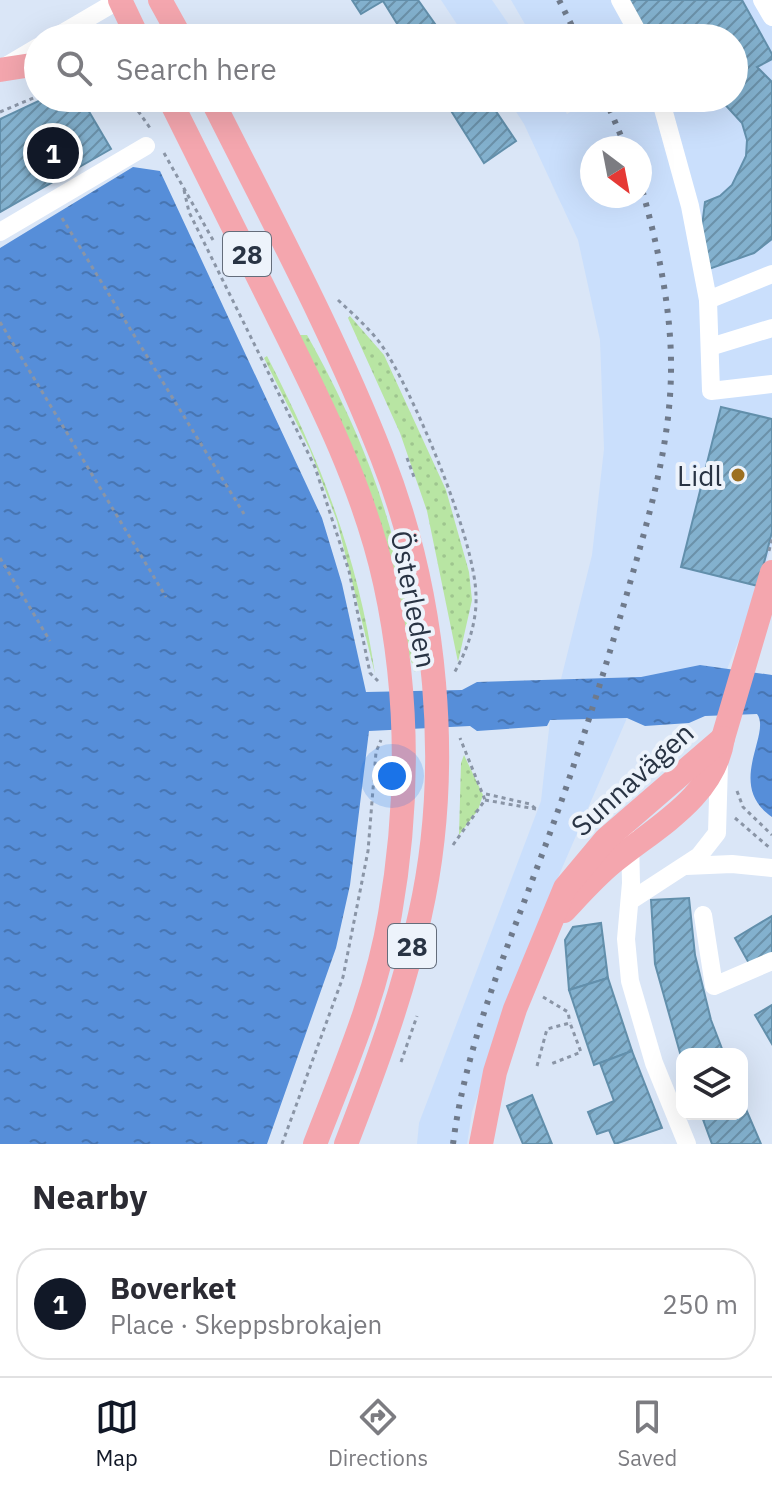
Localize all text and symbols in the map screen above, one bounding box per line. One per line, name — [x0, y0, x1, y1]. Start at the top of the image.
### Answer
search box — [24, 24, 748, 112]
icon: search — [52, 46, 96, 90]
text: Search here — [116, 49, 277, 88]
pin: 1 — [27, 123, 79, 183]
north arrow — [580, 136, 652, 208]
road number: 28 — [223, 232, 271, 276]
place label: Lidl — [677, 457, 722, 494]
marker: Lidl — [729, 466, 747, 484]
street label: Österleden — [383, 527, 445, 671]
street label: Sunnavägen — [563, 714, 701, 844]
your location — [372, 756, 412, 796]
road number: 28 — [388, 924, 436, 968]
map controls — [676, 1048, 748, 1120]
button: layers — [676, 1048, 748, 1120]
text: Nearby — [32, 1174, 147, 1218]
text: Boverket — [110, 1268, 236, 1307]
text: 1 — [52, 1287, 68, 1321]
text: 250 m — [662, 1287, 738, 1321]
text: Place · Skeppsbrokajen — [110, 1307, 382, 1341]
tab: Map — [95, 1395, 139, 1472]
tab: Directions — [328, 1395, 428, 1472]
tab: Saved — [617, 1395, 677, 1472]

